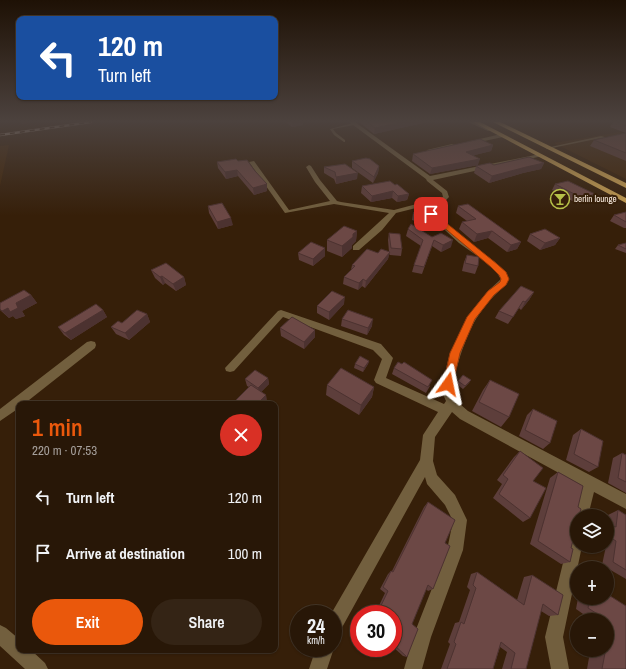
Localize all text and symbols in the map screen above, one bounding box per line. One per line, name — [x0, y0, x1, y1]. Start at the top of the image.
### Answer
text: 120 m — [98, 27, 163, 65]
icon: left — [32, 32, 84, 84]
text: Turn left — [98, 63, 151, 88]
bar icon: berlin lounge — [549, 188, 571, 210]
place label: berlin lounge — [574, 193, 617, 205]
pin — [414, 197, 448, 231]
icon: arrive — [420, 203, 442, 225]
position arrow — [427, 363, 469, 405]
text: 1 min — [32, 411, 83, 443]
button: close — [220, 414, 262, 456]
text: 220 m · 07:53 — [32, 442, 97, 459]
icon: left — [32, 486, 54, 508]
text: Turn left — [66, 487, 114, 508]
text: 120 m — [228, 487, 262, 508]
map controls — [570, 509, 614, 657]
button: layers — [570, 509, 614, 553]
icon: arrive — [32, 542, 54, 564]
text: Arrive at destination — [66, 543, 185, 564]
text: 100 m — [228, 543, 262, 564]
button: + — [570, 561, 614, 605]
button: Exit — [32, 599, 143, 645]
button: Share — [151, 599, 262, 645]
speed limit sign: 30 — [350, 605, 402, 657]
text: 24 — [307, 612, 325, 639]
button: − — [570, 613, 614, 657]
text: km/h — [307, 634, 325, 647]

